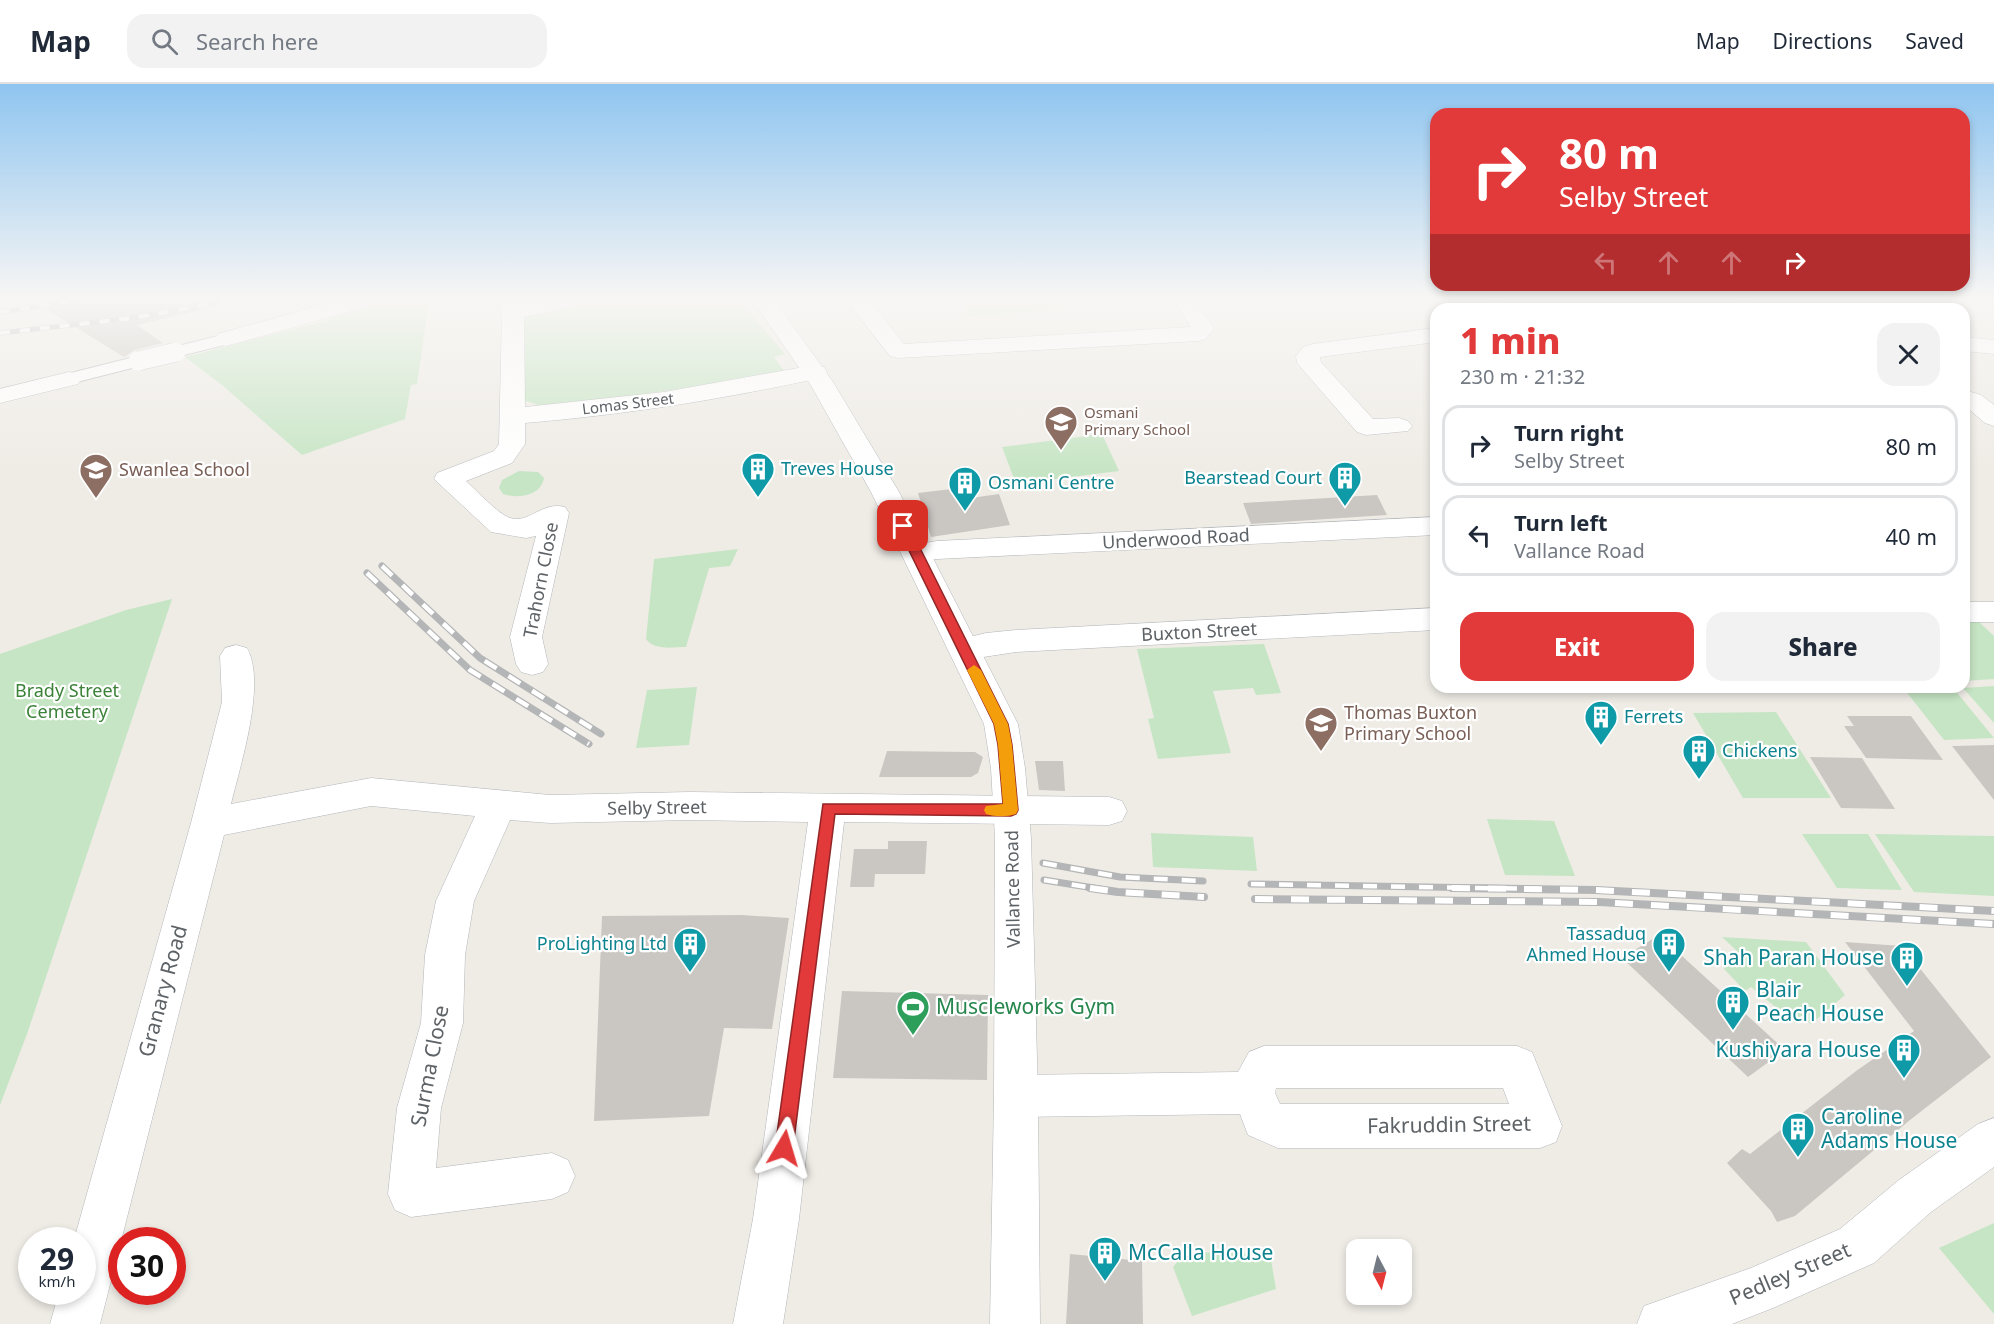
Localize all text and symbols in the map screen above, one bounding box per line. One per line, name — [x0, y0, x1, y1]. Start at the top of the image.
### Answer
search box — [127, 14, 547, 68]
text: Map — [30, 22, 91, 60]
icon: search — [148, 25, 181, 58]
text: Search here — [196, 26, 318, 56]
text: Map — [1696, 27, 1740, 55]
text: Directions — [1773, 27, 1872, 55]
text: Saved — [1905, 27, 1964, 55]
text: 80 m — [1559, 124, 1659, 181]
icon: right — [1460, 132, 1538, 210]
text: Selby Street — [1559, 178, 1708, 215]
icon: left — [1589, 246, 1622, 279]
icon: ahead — [1652, 246, 1685, 279]
icon: ahead — [1715, 246, 1748, 279]
icon: right — [1778, 246, 1811, 279]
text: 1 min — [1460, 316, 1561, 365]
button: close — [1877, 323, 1940, 386]
text: 230 m · 21:32 — [1460, 363, 1585, 390]
street label: Lomas Street — [581, 387, 676, 419]
place label: Osmani Primary School — [1084, 402, 1190, 439]
school or university icon: Osmani Primary School — [1043, 404, 1079, 451]
text: Turn right — [1514, 417, 1624, 447]
icon: right — [1463, 429, 1496, 462]
text: 80 m — [1886, 431, 1937, 461]
text: Selby Street — [1514, 447, 1625, 474]
building icon: Treves House — [740, 451, 776, 498]
school or university icon: Swanlea School — [78, 452, 114, 499]
place label: Treves House — [781, 456, 894, 480]
place label: Swanlea School — [119, 457, 250, 481]
building icon: Bearstead Court — [1327, 460, 1363, 507]
building icon: Osmani Centre — [947, 465, 983, 512]
place label: Bearstead Court — [1184, 465, 1322, 489]
place label: Osmani Centre — [988, 470, 1114, 494]
pin — [877, 500, 928, 551]
text: Turn left — [1514, 507, 1608, 537]
icon: arrive — [886, 509, 919, 542]
icon: left — [1463, 519, 1496, 552]
street label: Trahorn Close — [517, 520, 563, 640]
text: 40 m — [1886, 521, 1937, 551]
street label: Underwood Road — [1101, 522, 1250, 554]
text: Vallance Road — [1514, 537, 1645, 564]
button: Exit — [1460, 612, 1694, 681]
button: Share — [1706, 612, 1940, 681]
street label: Buxton Street — [1141, 616, 1258, 646]
park label: Brady Street Cemetery — [15, 678, 120, 723]
building icon: Ferrets — [1583, 699, 1619, 746]
place label: Thomas Buxton Primary School — [1344, 700, 1477, 745]
place label: Ferrets — [1624, 704, 1683, 728]
school or university icon: Thomas Buxton Primary School — [1303, 705, 1339, 752]
building icon: Chickens — [1681, 733, 1717, 780]
place label: Chickens — [1722, 738, 1797, 762]
street label: Selby Street — [607, 794, 707, 820]
street label: Vallance Road — [999, 830, 1025, 948]
place label: Tassaduq Ahmed House — [1527, 921, 1646, 966]
street label: Granary Road — [131, 922, 193, 1060]
building icon: ProLighting Ltd — [672, 926, 708, 973]
building icon: Tassaduq Ahmed House — [1651, 926, 1687, 973]
place label: ProLighting Ltd — [537, 931, 667, 955]
building icon: Shah Paran House — [1889, 940, 1925, 987]
place label: Shah Paran House — [1703, 943, 1884, 971]
place label: Blair Peach House — [1756, 975, 1884, 1027]
building icon: Blair Peach House — [1715, 984, 1751, 1031]
sports icon: Muscleworks Gym — [895, 989, 931, 1036]
place label: Muscleworks Gym — [936, 992, 1115, 1020]
street label: Surma Close — [404, 1003, 455, 1129]
building icon: Kushiyara House — [1886, 1032, 1922, 1079]
place label: Kushiyara House — [1715, 1035, 1881, 1063]
place label: Caroline Adams House — [1821, 1102, 1957, 1154]
street label: Fakruddin Street — [1367, 1109, 1532, 1139]
building icon: Caroline Adams House — [1780, 1111, 1816, 1158]
position arrow — [752, 1116, 816, 1180]
speed limit sign: 30 — [108, 1227, 186, 1305]
building icon: McCalla House — [1087, 1235, 1123, 1282]
street label: Pedley Street — [1725, 1235, 1855, 1311]
text: 29 — [40, 1238, 74, 1279]
place label: McCalla House — [1128, 1238, 1273, 1266]
north arrow — [1346, 1239, 1412, 1305]
map controls — [1346, 1239, 1412, 1305]
text: km/h — [39, 1271, 75, 1291]

